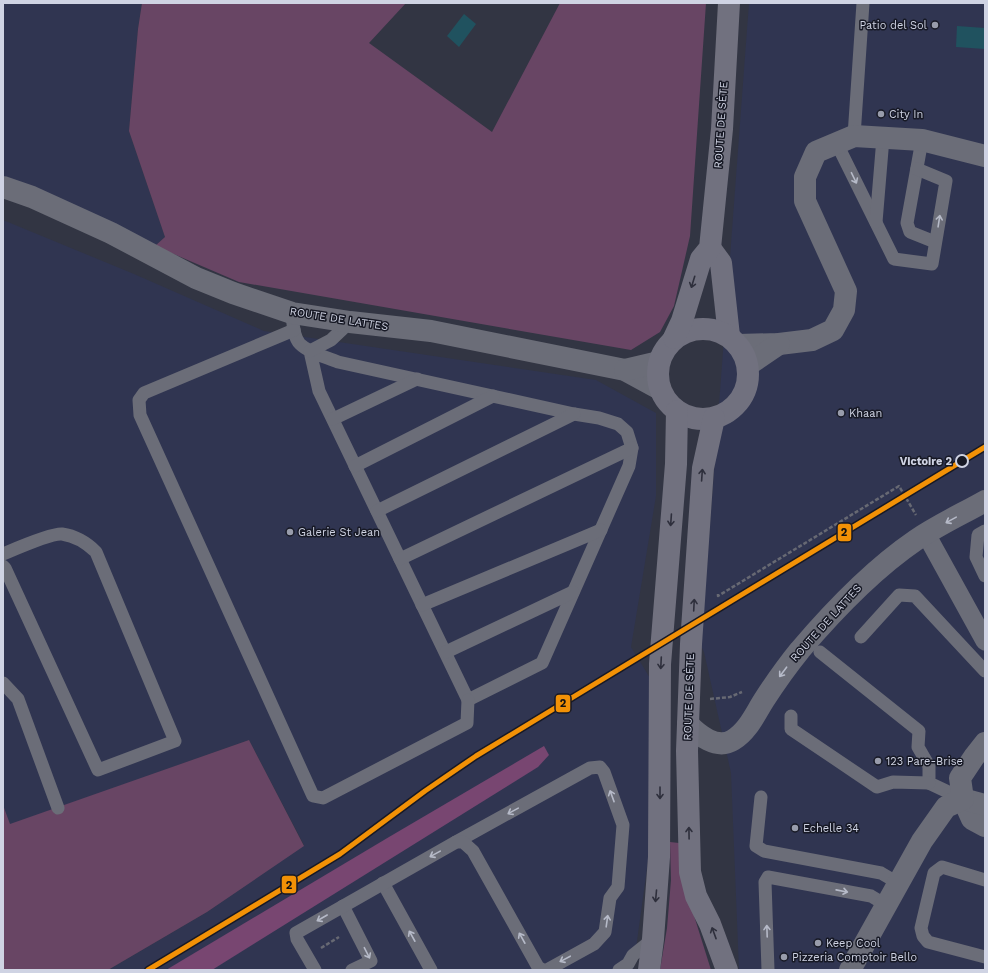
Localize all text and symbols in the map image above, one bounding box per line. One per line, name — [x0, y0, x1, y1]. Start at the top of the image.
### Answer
place label: Patio del Sol — [859, 19, 928, 32]
marker: Patio del Sol — [930, 20, 940, 30]
street label: ROUTE DE SÈTE — [710, 81, 731, 169]
place label: City In — [889, 108, 923, 121]
marker: City In — [876, 109, 886, 119]
one-way arrow — [851, 172, 858, 184]
one-way arrow — [935, 215, 943, 228]
one-way arrow — [689, 275, 696, 288]
street label: ROUTE DE LATTES — [289, 305, 389, 333]
place label: Khaan — [849, 407, 882, 420]
marker: Khaan — [836, 408, 846, 418]
marker: Victoire 2 — [955, 454, 969, 468]
place label: Victoire 2 — [900, 455, 952, 468]
one-way arrow — [699, 469, 706, 482]
one-way arrow — [668, 513, 675, 526]
one-way arrow — [945, 516, 957, 524]
line badge: 2 — [837, 523, 852, 542]
place label: Galerie St Jean — [298, 526, 380, 539]
text: 2 — [841, 526, 848, 539]
marker: Galerie St Jean — [285, 527, 295, 537]
street label: ROUTE DE LATTES — [788, 582, 864, 664]
one-way arrow — [690, 599, 697, 612]
street label: ROUTE DE SÈTE — [680, 653, 697, 741]
one-way arrow — [657, 656, 664, 669]
one-way arrow — [779, 666, 788, 677]
line badge: 2 — [555, 694, 571, 713]
text: 2 — [560, 697, 567, 710]
place label: 123 Pare-Brise — [886, 755, 963, 768]
marker: 123 Pare-Brise — [873, 756, 883, 766]
one-way arrow — [656, 786, 664, 799]
one-way arrow — [608, 790, 616, 802]
one-way arrow — [507, 807, 519, 815]
place label: Echelle 34 — [803, 822, 859, 835]
marker: Echelle 34 — [790, 823, 800, 833]
one-way arrow — [685, 827, 693, 840]
one-way arrow — [429, 850, 441, 858]
line badge: 2 — [281, 875, 297, 894]
text: 2 — [286, 879, 293, 892]
one-way arrow — [835, 887, 848, 895]
one-way arrow — [653, 889, 660, 902]
one-way arrow — [316, 915, 328, 923]
one-way arrow — [603, 915, 611, 928]
one-way arrow — [763, 925, 770, 938]
one-way arrow — [709, 928, 717, 940]
one-way arrow — [408, 930, 415, 942]
one-way arrow — [517, 932, 525, 944]
place label: Keep Cool — [826, 937, 881, 950]
marker: Keep Cool — [813, 938, 823, 948]
one-way arrow — [364, 947, 371, 959]
place label: Pizzeria Comptoir Bello — [792, 951, 917, 964]
marker: Pizzeria Comptoir Bello — [779, 952, 789, 962]
one-way arrow — [559, 956, 571, 964]

